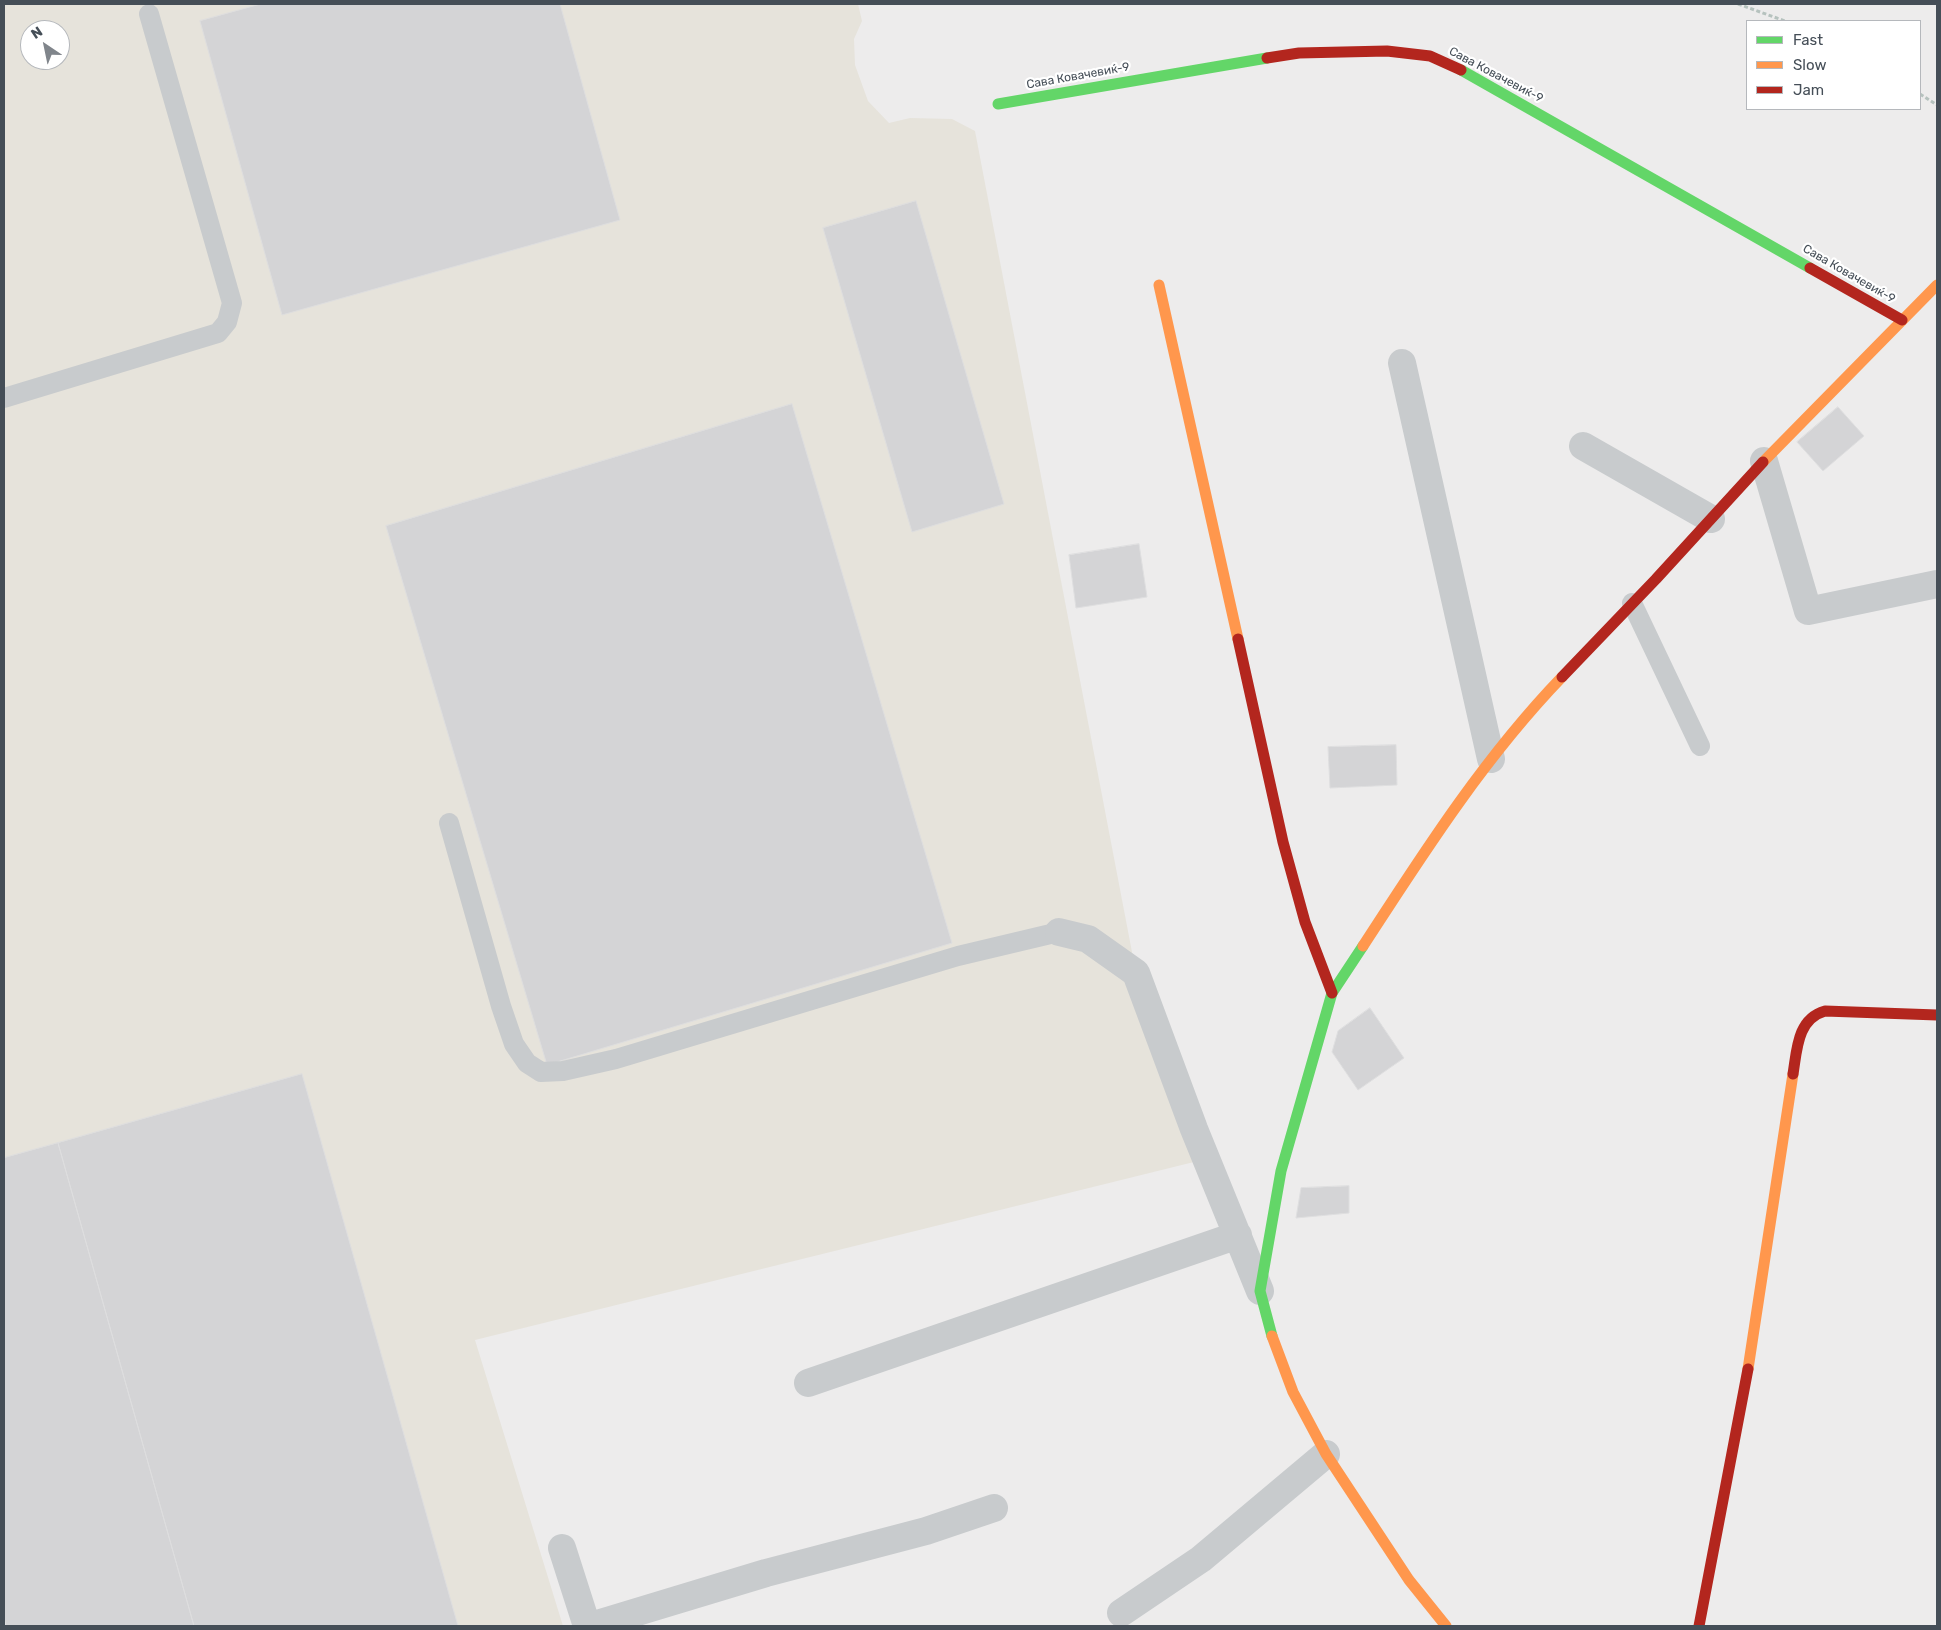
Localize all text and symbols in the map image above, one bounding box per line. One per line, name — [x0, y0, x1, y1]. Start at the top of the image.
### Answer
north arrow — [20, 20, 70, 70]
legend — [1746, 20, 1921, 110]
text: N — [28, 23, 46, 43]
text: Fast — [1793, 31, 1823, 49]
street label: Сава Ковачевиќ-9 — [1446, 44, 1546, 106]
text: Slow — [1793, 56, 1826, 74]
street label: Сава Ковачевиќ-9 — [1025, 60, 1131, 92]
text: Jam — [1793, 81, 1824, 99]
street label: Сава Ковачевиќ-9 — [1800, 242, 1898, 306]

